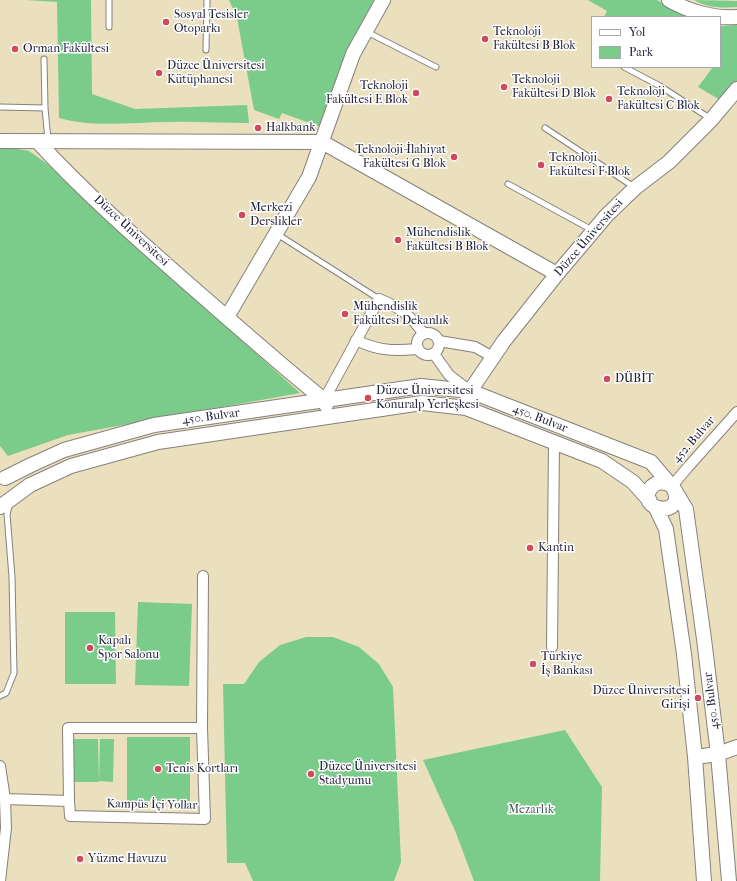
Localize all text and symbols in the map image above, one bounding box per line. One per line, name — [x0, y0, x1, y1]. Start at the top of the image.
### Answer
place label: Sosyal Tesisler Otoparkı — [174, 8, 248, 36]
legend — [591, 16, 721, 68]
marker: Sosyal Tesisler Otoparkı — [161, 17, 171, 27]
place label: Teknoloji Fakültesi B Blok — [493, 25, 576, 53]
text: Yol — [629, 25, 645, 39]
marker: Teknoloji Fakültesi B Blok — [480, 34, 490, 44]
place label: Orman Fakültesi — [23, 42, 109, 56]
marker: Orman Fakültesi — [10, 44, 20, 54]
text: Park — [629, 45, 653, 59]
place label: Düzce Üniversitesi Kütüphanesi — [167, 59, 265, 87]
marker: Düzce Üniversitesi Kütüphanesi — [154, 68, 164, 78]
place label: Teknoloji Fakültesi D Blok — [512, 73, 596, 101]
place label: Teknoloji Fakültesi E Blok — [326, 79, 408, 107]
marker: Teknoloji Fakültesi D Blok — [499, 82, 509, 92]
place label: Teknoloji Fakültesi C Blok — [617, 85, 700, 113]
marker: Teknoloji Fakültesi E Blok — [411, 88, 421, 98]
marker: Teknoloji Fakültesi C Blok — [604, 94, 614, 104]
place label: Halkbank — [266, 121, 315, 135]
marker: Halkbank — [253, 123, 263, 133]
place label: Teknoloji-İlahiyat Fakültesi G Blok — [355, 143, 446, 171]
place label: Teknoloji Fakültesi F Blok — [549, 151, 630, 179]
marker: Teknoloji-İlahiyat Fakültesi G Blok — [449, 152, 459, 162]
marker: Teknoloji Fakültesi F Blok — [536, 160, 546, 170]
street label: Düzce Üniversitesi — [90, 192, 172, 270]
street label: Düzce Üniversitesi — [552, 196, 626, 280]
place label: Merkezi Derslikler — [250, 201, 302, 229]
marker: Merkezi Derslikler — [237, 210, 247, 220]
place label: Mühendislik Fakültesi B Blok — [406, 226, 488, 254]
marker: Mühendislik Fakültesi B Blok — [393, 235, 403, 245]
place label: Mühendislik Fakültesi Dekanlık — [353, 300, 449, 328]
marker: Mühendislik Fakültesi Dekanlık — [340, 309, 350, 319]
place label: DÜBİT — [615, 372, 654, 386]
marker: DÜBİT — [602, 374, 612, 384]
place label: Düzce Üniversitesi Konuralp Yerleşkesi — [376, 384, 479, 412]
marker: Düzce Üniversitesi Konuralp Yerleşkesi — [363, 393, 373, 403]
street label: 450. Bulvar — [510, 402, 570, 436]
street label: 450. Bulvar — [181, 406, 241, 428]
street label: 452. Bulvar — [670, 414, 718, 466]
place label: Kantin — [538, 541, 574, 555]
marker: Kantin — [525, 543, 535, 553]
place label: Kapalı Spor Salonu — [98, 634, 159, 662]
marker: Kapalı Spor Salonu — [85, 643, 95, 653]
place label: Türkiye İş Bankası — [541, 650, 593, 678]
marker: Türkiye İş Bankası — [528, 659, 538, 669]
street label: 450. Bulvar — [701, 671, 723, 731]
place label: Düzce Üniversitesi Girişi — [592, 684, 690, 712]
marker: Düzce Üniversitesi Girişi — [693, 693, 703, 703]
place label: Düzce Üniversitesi Stadyumu — [319, 760, 417, 788]
place label: Tenis Kortları — [166, 762, 238, 776]
marker: Tenis Kortları — [153, 764, 163, 774]
marker: Düzce Üniversitesi Stadyumu — [306, 769, 316, 779]
street label: Kampüs İçi Yollar — [106, 797, 198, 813]
park label: Mezarlık — [508, 803, 554, 817]
place label: Yüzme Havuzu — [88, 852, 166, 866]
marker: Yüzme Havuzu — [75, 854, 85, 864]

